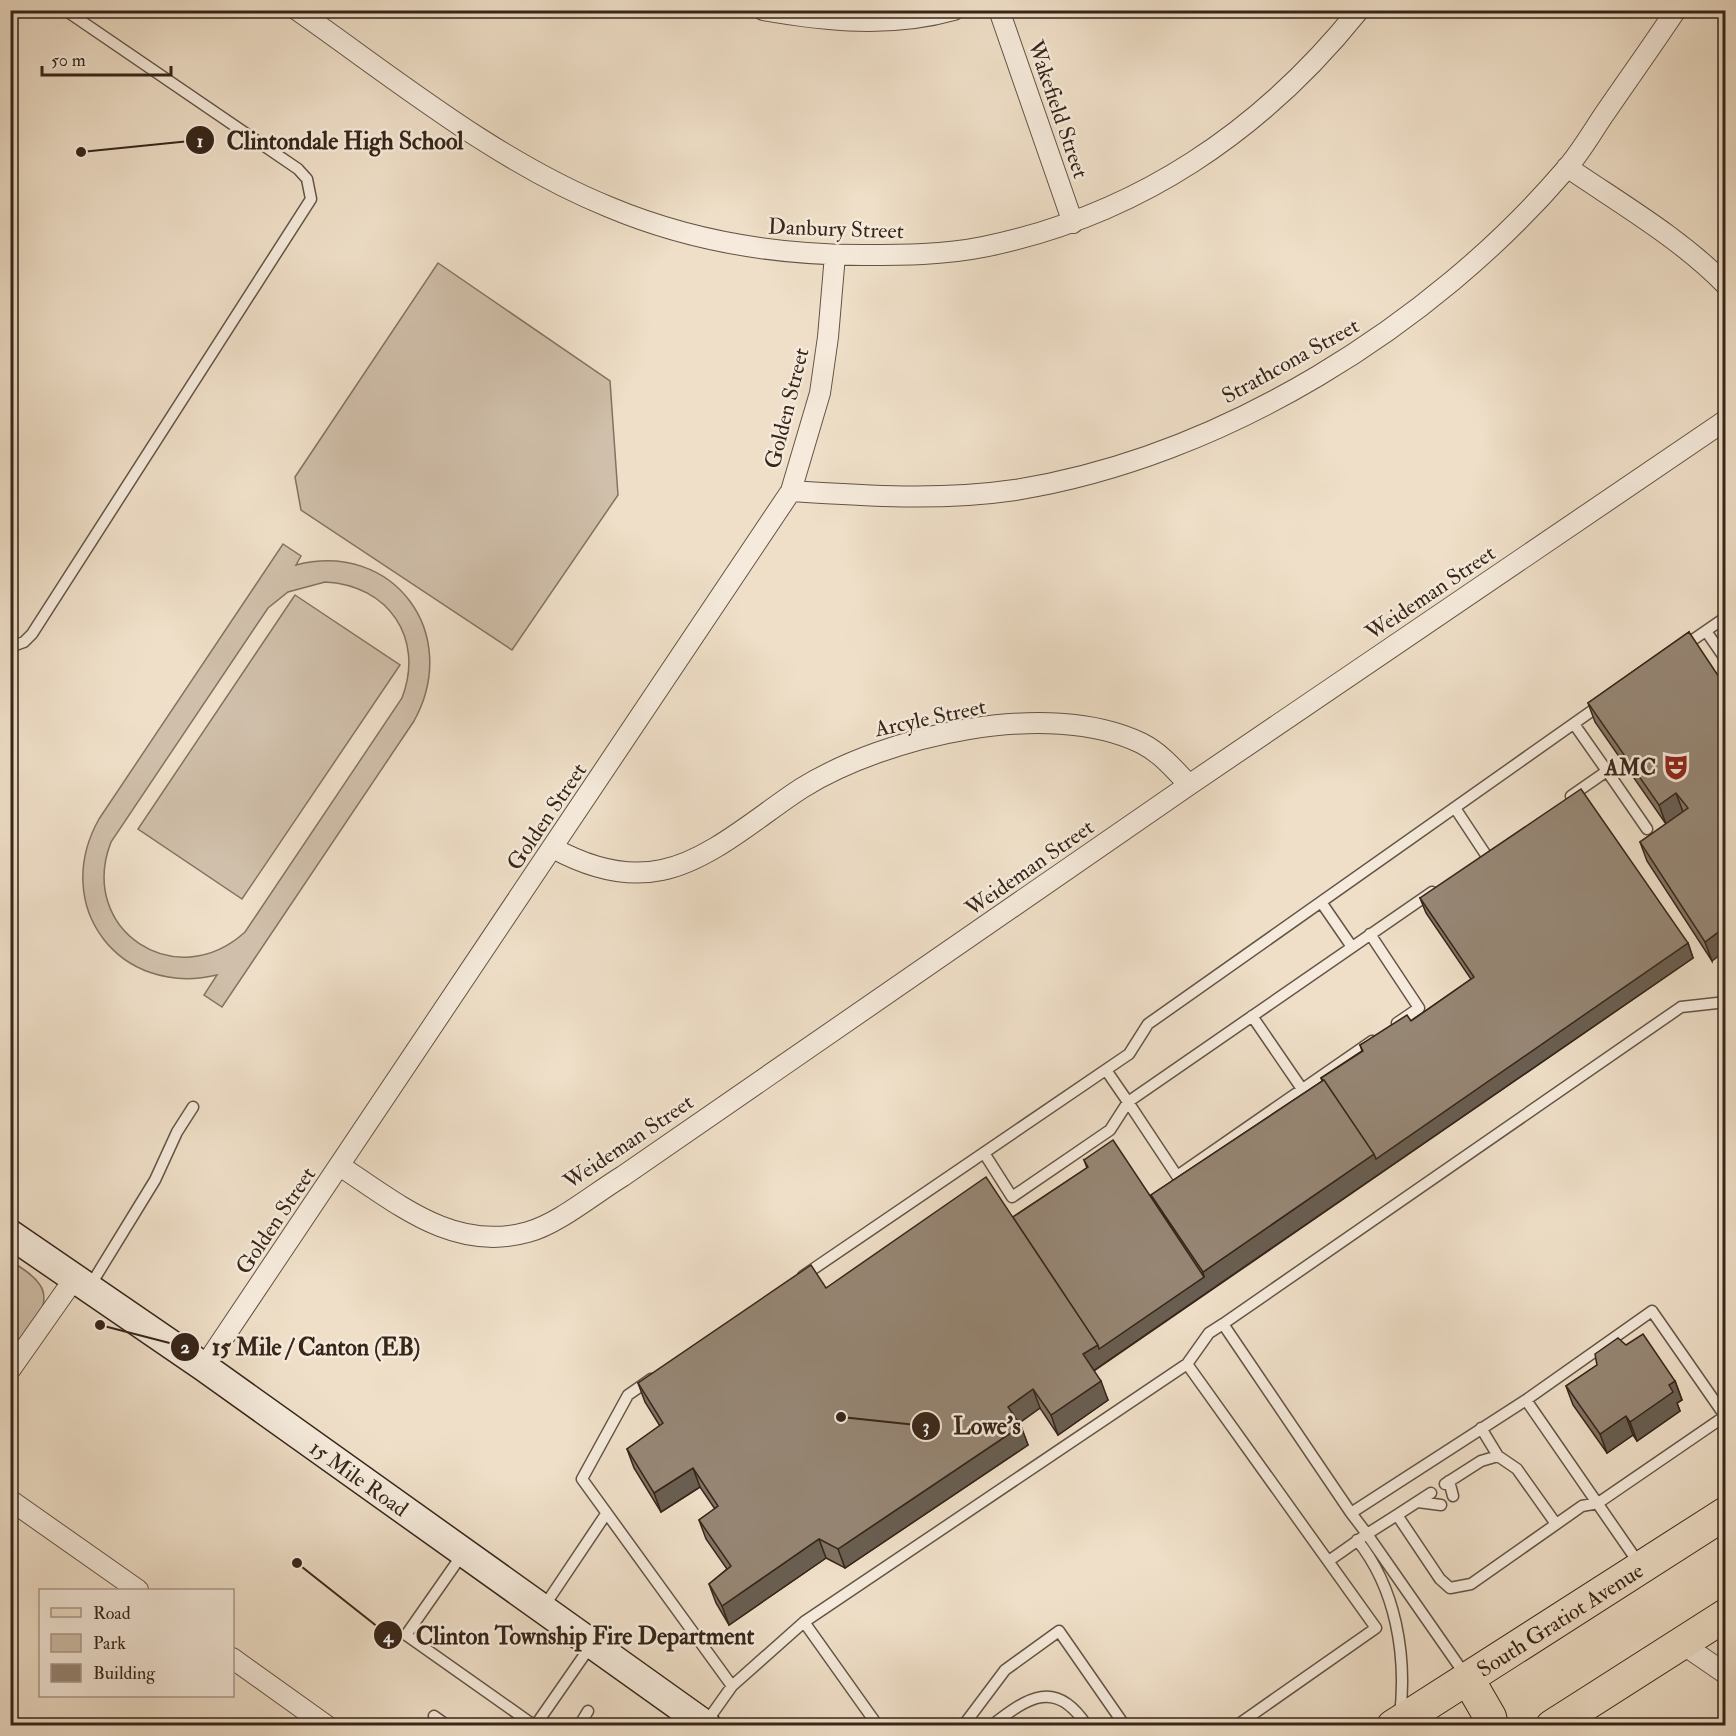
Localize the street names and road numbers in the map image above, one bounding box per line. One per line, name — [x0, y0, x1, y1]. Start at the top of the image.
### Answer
street label: Wakefield Street — [1021, 36, 1095, 182]
street label: Danbury Street — [768, 213, 904, 245]
street label: Strathcona Street — [1217, 312, 1364, 410]
street label: Golden Street — [758, 345, 815, 472]
street label: Weideman Street — [1360, 539, 1501, 647]
street label: Arcyle Street — [871, 693, 988, 744]
street label: Golden Street — [501, 758, 593, 876]
street label: Weideman Street — [959, 813, 1099, 923]
street label: Weideman Street — [558, 1088, 699, 1196]
street label: Golden Street — [230, 1162, 322, 1280]
street label: 15 Mile Road — [304, 1434, 414, 1523]
street label: South Gratiot Avenue — [1472, 1557, 1649, 1684]

